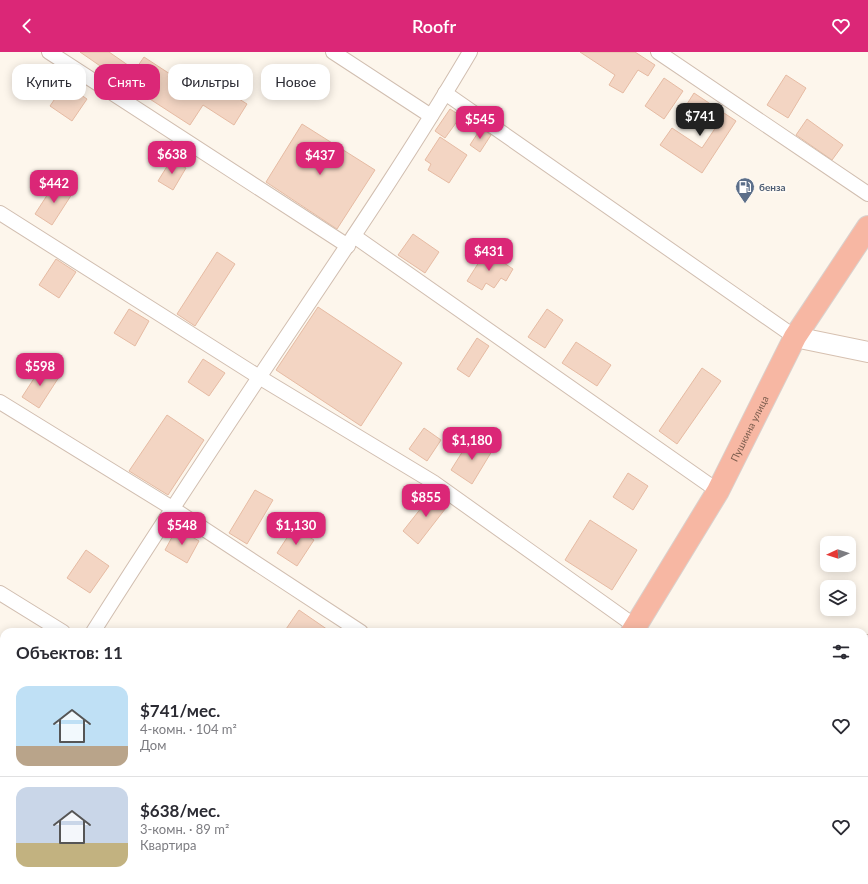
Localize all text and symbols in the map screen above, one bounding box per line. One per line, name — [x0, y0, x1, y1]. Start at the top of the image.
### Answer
icon: back — [16, 15, 38, 37]
text: Roofr — [412, 15, 456, 37]
icon: heart — [830, 15, 852, 37]
chip: Купить — [12, 64, 86, 100]
chip: Снять — [94, 64, 160, 100]
chip: Фильтры — [168, 64, 253, 100]
chip: Новое — [261, 64, 330, 100]
pin: $741 — [676, 103, 724, 137]
pin: $545 — [456, 106, 504, 140]
text: $741 — [685, 108, 715, 124]
text: $545 — [465, 111, 495, 127]
pin: $638 — [148, 141, 196, 175]
pin: $437 — [296, 142, 344, 176]
text: $638 — [157, 146, 187, 162]
text: $437 — [305, 147, 335, 163]
pin: $442 — [30, 170, 78, 204]
text: $442 — [39, 175, 69, 191]
fuel station icon: бенза — [734, 176, 756, 204]
place label: бенза — [759, 181, 786, 193]
pin: $431 — [465, 238, 513, 272]
text: $431 — [474, 243, 504, 259]
pin: $598 — [16, 353, 64, 387]
text: $598 — [25, 358, 55, 374]
street label: Пушкина улица — [728, 394, 771, 463]
pin: $1,180 — [439, 427, 505, 461]
text: $1,180 — [452, 432, 492, 448]
pin: $855 — [402, 484, 450, 518]
text: $855 — [411, 489, 441, 505]
pin: $548 — [158, 512, 206, 546]
pin: $1,130 — [263, 512, 329, 546]
text: $548 — [167, 517, 197, 533]
text: $1,130 — [276, 517, 316, 533]
north arrow — [820, 536, 856, 572]
map controls — [820, 536, 856, 616]
button: layers — [820, 580, 856, 616]
icon: filters — [830, 641, 852, 663]
text: Объектов: 11 — [16, 642, 123, 663]
text: $741/мес. — [140, 700, 220, 721]
icon: home — [48, 702, 96, 750]
icon: heart — [830, 715, 852, 737]
text: 4-комн. · 104 m² — [140, 721, 237, 737]
text: Дом — [140, 737, 166, 753]
text: $638/мес. — [140, 800, 220, 821]
icon: home — [48, 803, 96, 851]
icon: heart — [830, 816, 852, 838]
text: 3-комн. · 89 m² — [140, 821, 229, 837]
text: Квартира — [140, 837, 196, 853]

